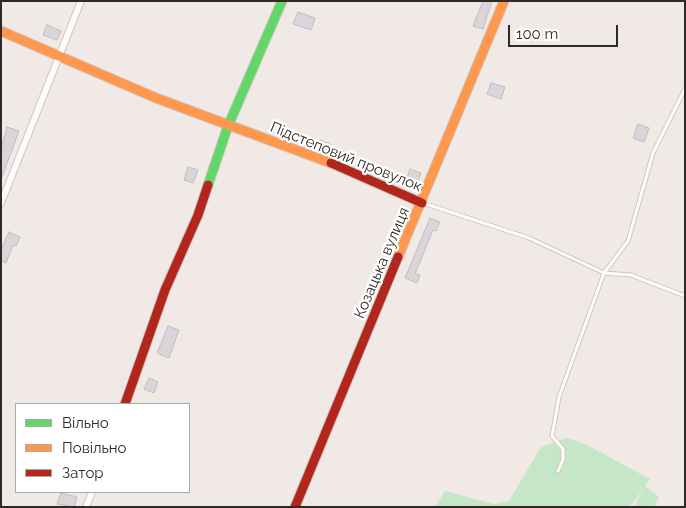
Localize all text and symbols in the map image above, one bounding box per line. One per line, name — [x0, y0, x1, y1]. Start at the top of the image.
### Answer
scale bar — [511, 15, 621, 47]
text: 100 m — [516, 25, 558, 43]
street label: Підстеповий провулок — [267, 118, 425, 196]
street label: Козацька вулиця — [350, 205, 414, 321]
legend — [15, 403, 190, 493]
text: Вільно — [62, 414, 109, 432]
text: Повільно — [62, 439, 126, 457]
text: Затор — [62, 464, 104, 482]

